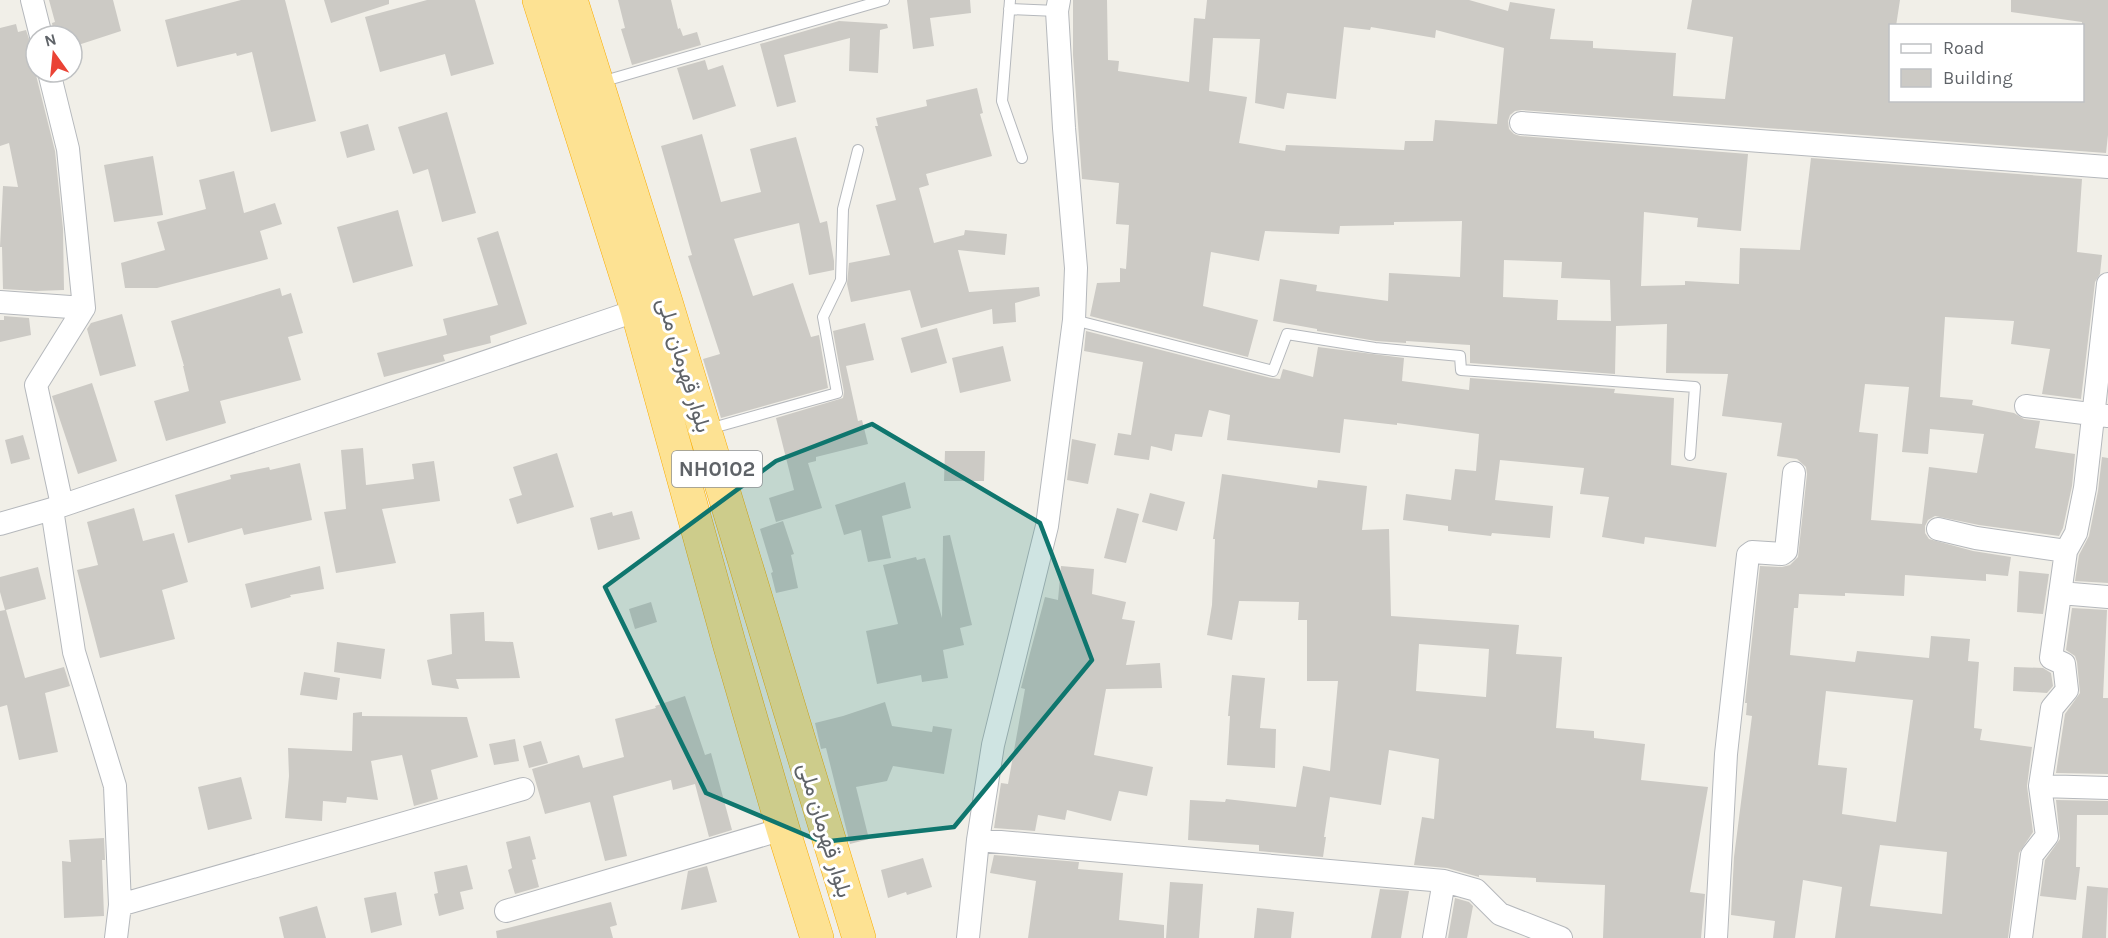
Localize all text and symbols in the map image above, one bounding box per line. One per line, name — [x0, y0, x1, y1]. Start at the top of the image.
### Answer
north arrow — [24, 24, 84, 84]
legend — [1889, 24, 2084, 102]
text: N — [42, 29, 58, 51]
text: Road — [1943, 37, 1984, 59]
text: Building — [1943, 67, 2013, 89]
street label: بلوار قهرمان ملی — [651, 295, 717, 436]
road number: NH0102 — [672, 451, 762, 487]
street label: بلوار قهرمان ملی — [792, 760, 858, 901]

